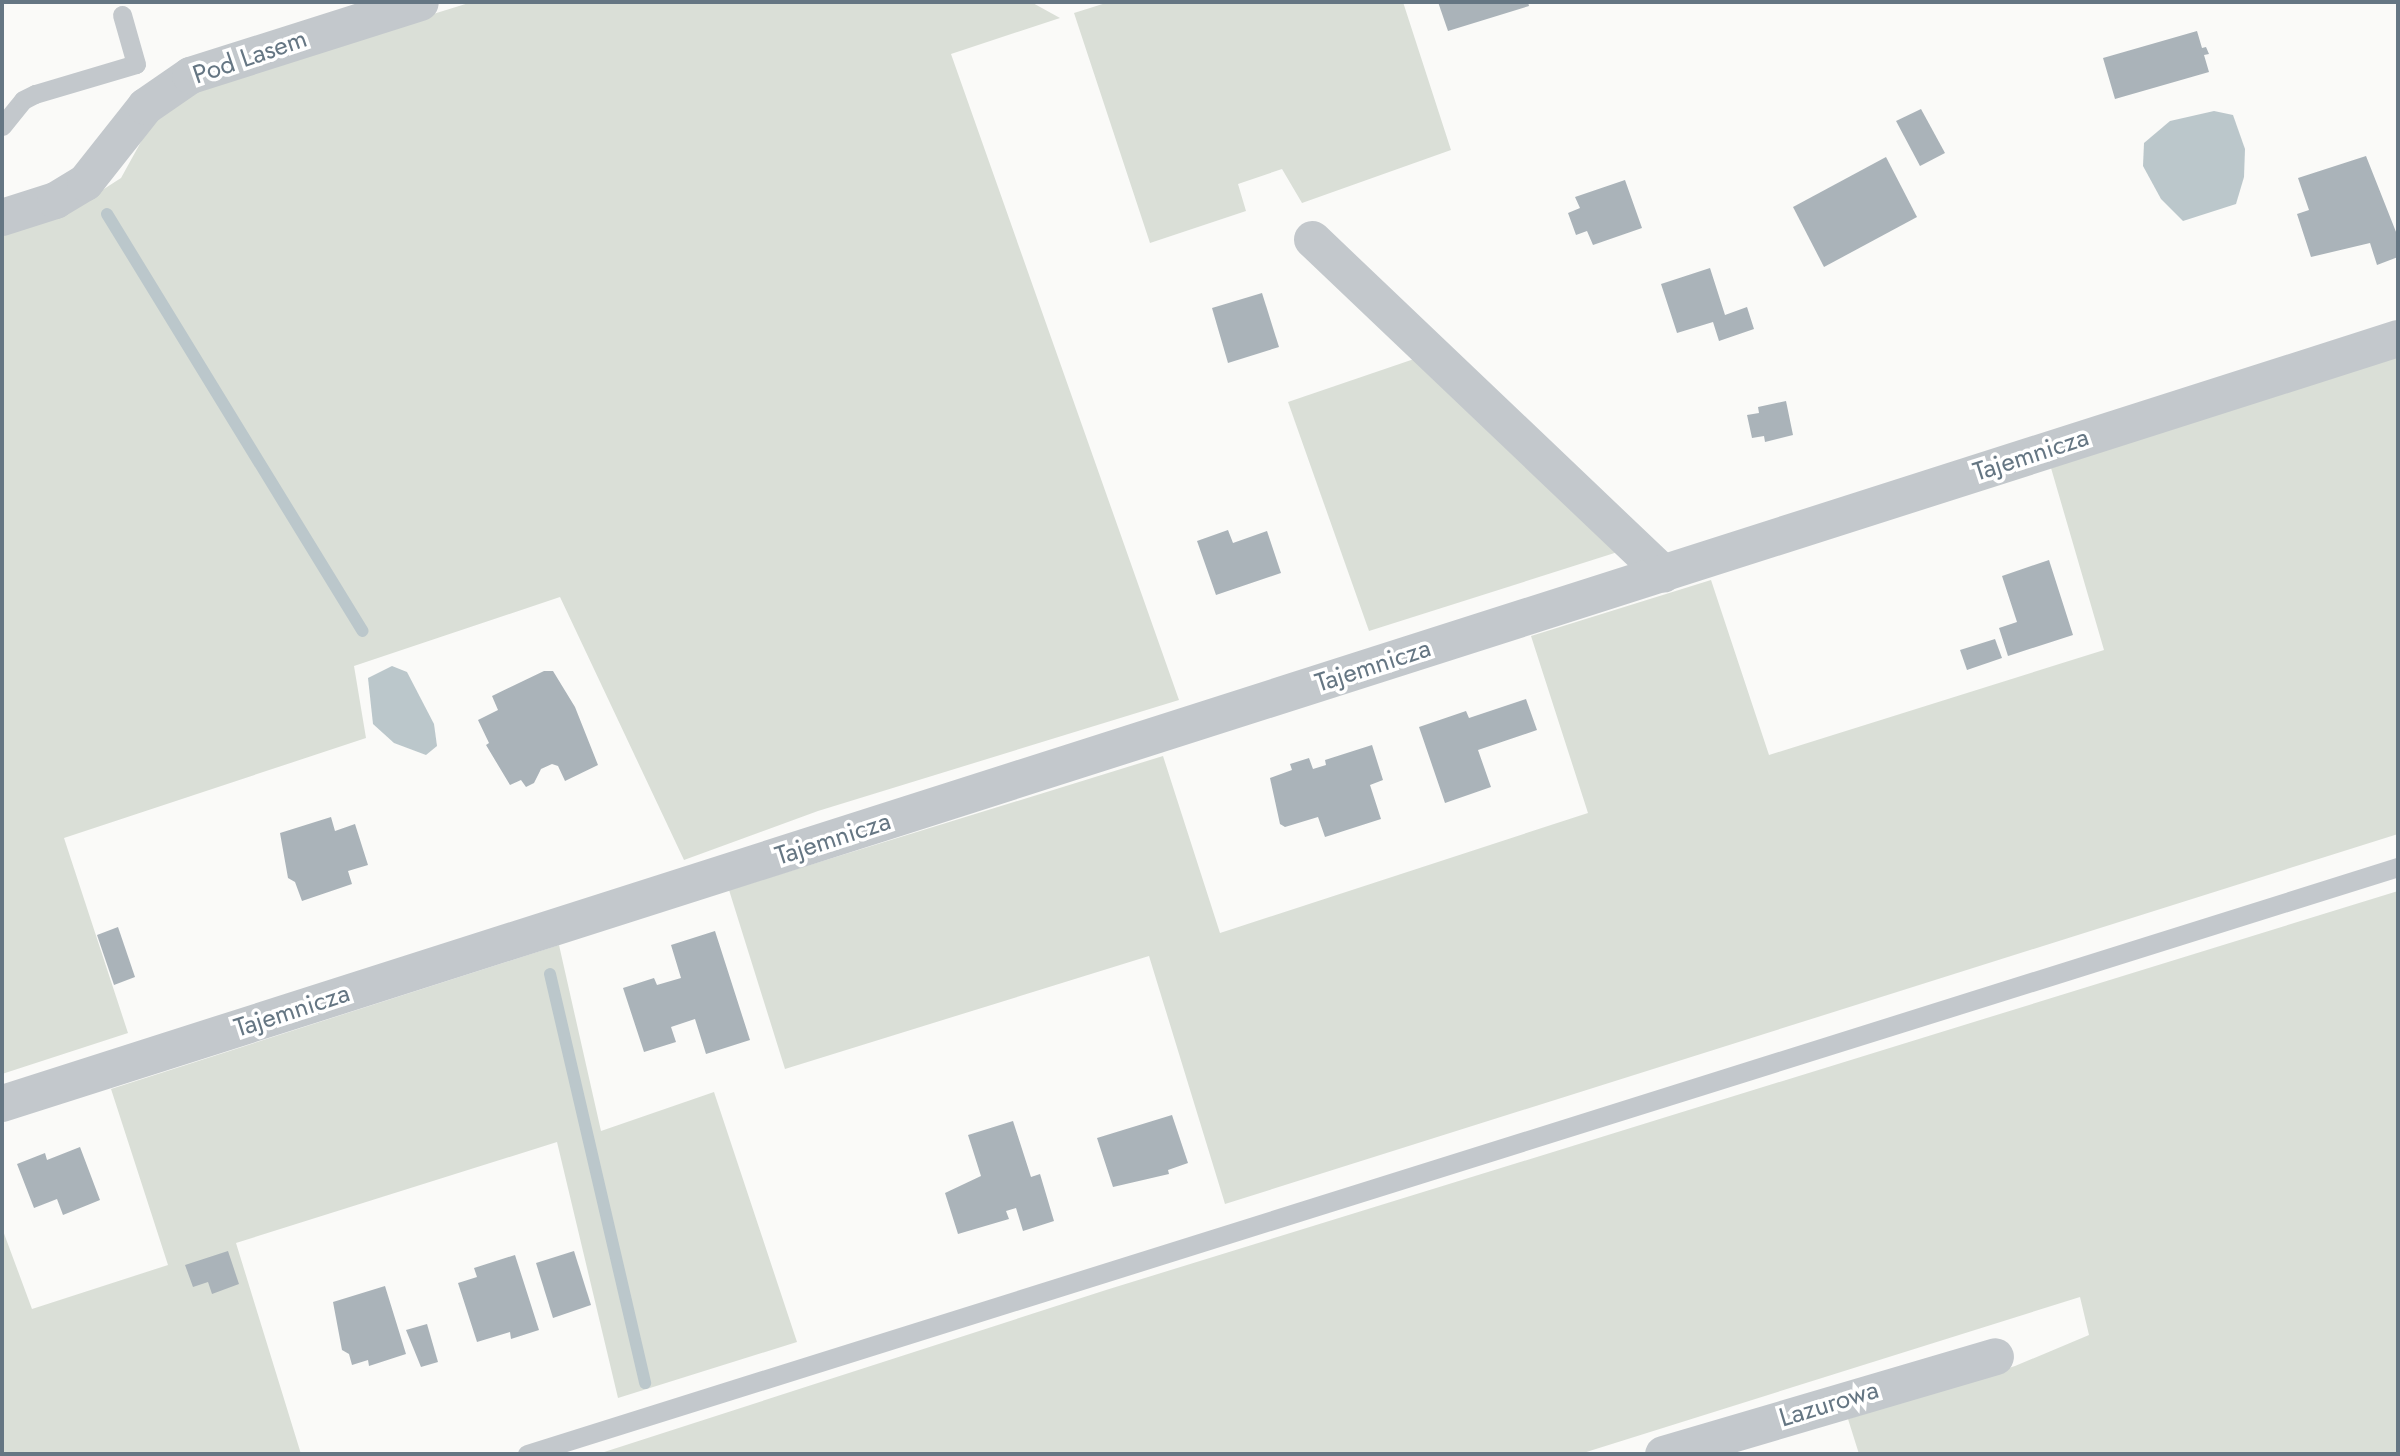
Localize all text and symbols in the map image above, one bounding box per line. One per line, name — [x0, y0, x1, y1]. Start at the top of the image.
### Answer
street label: Pod Lasem — [189, 23, 311, 91]
street label: Tajemnicza — [1969, 422, 2093, 488]
street label: Tajemnicza — [1311, 633, 1435, 699]
street label: Tajemnicza — [771, 806, 895, 872]
street label: Tajemnicza — [230, 978, 354, 1044]
street label: Lazurowa — [1776, 1374, 1882, 1434]

